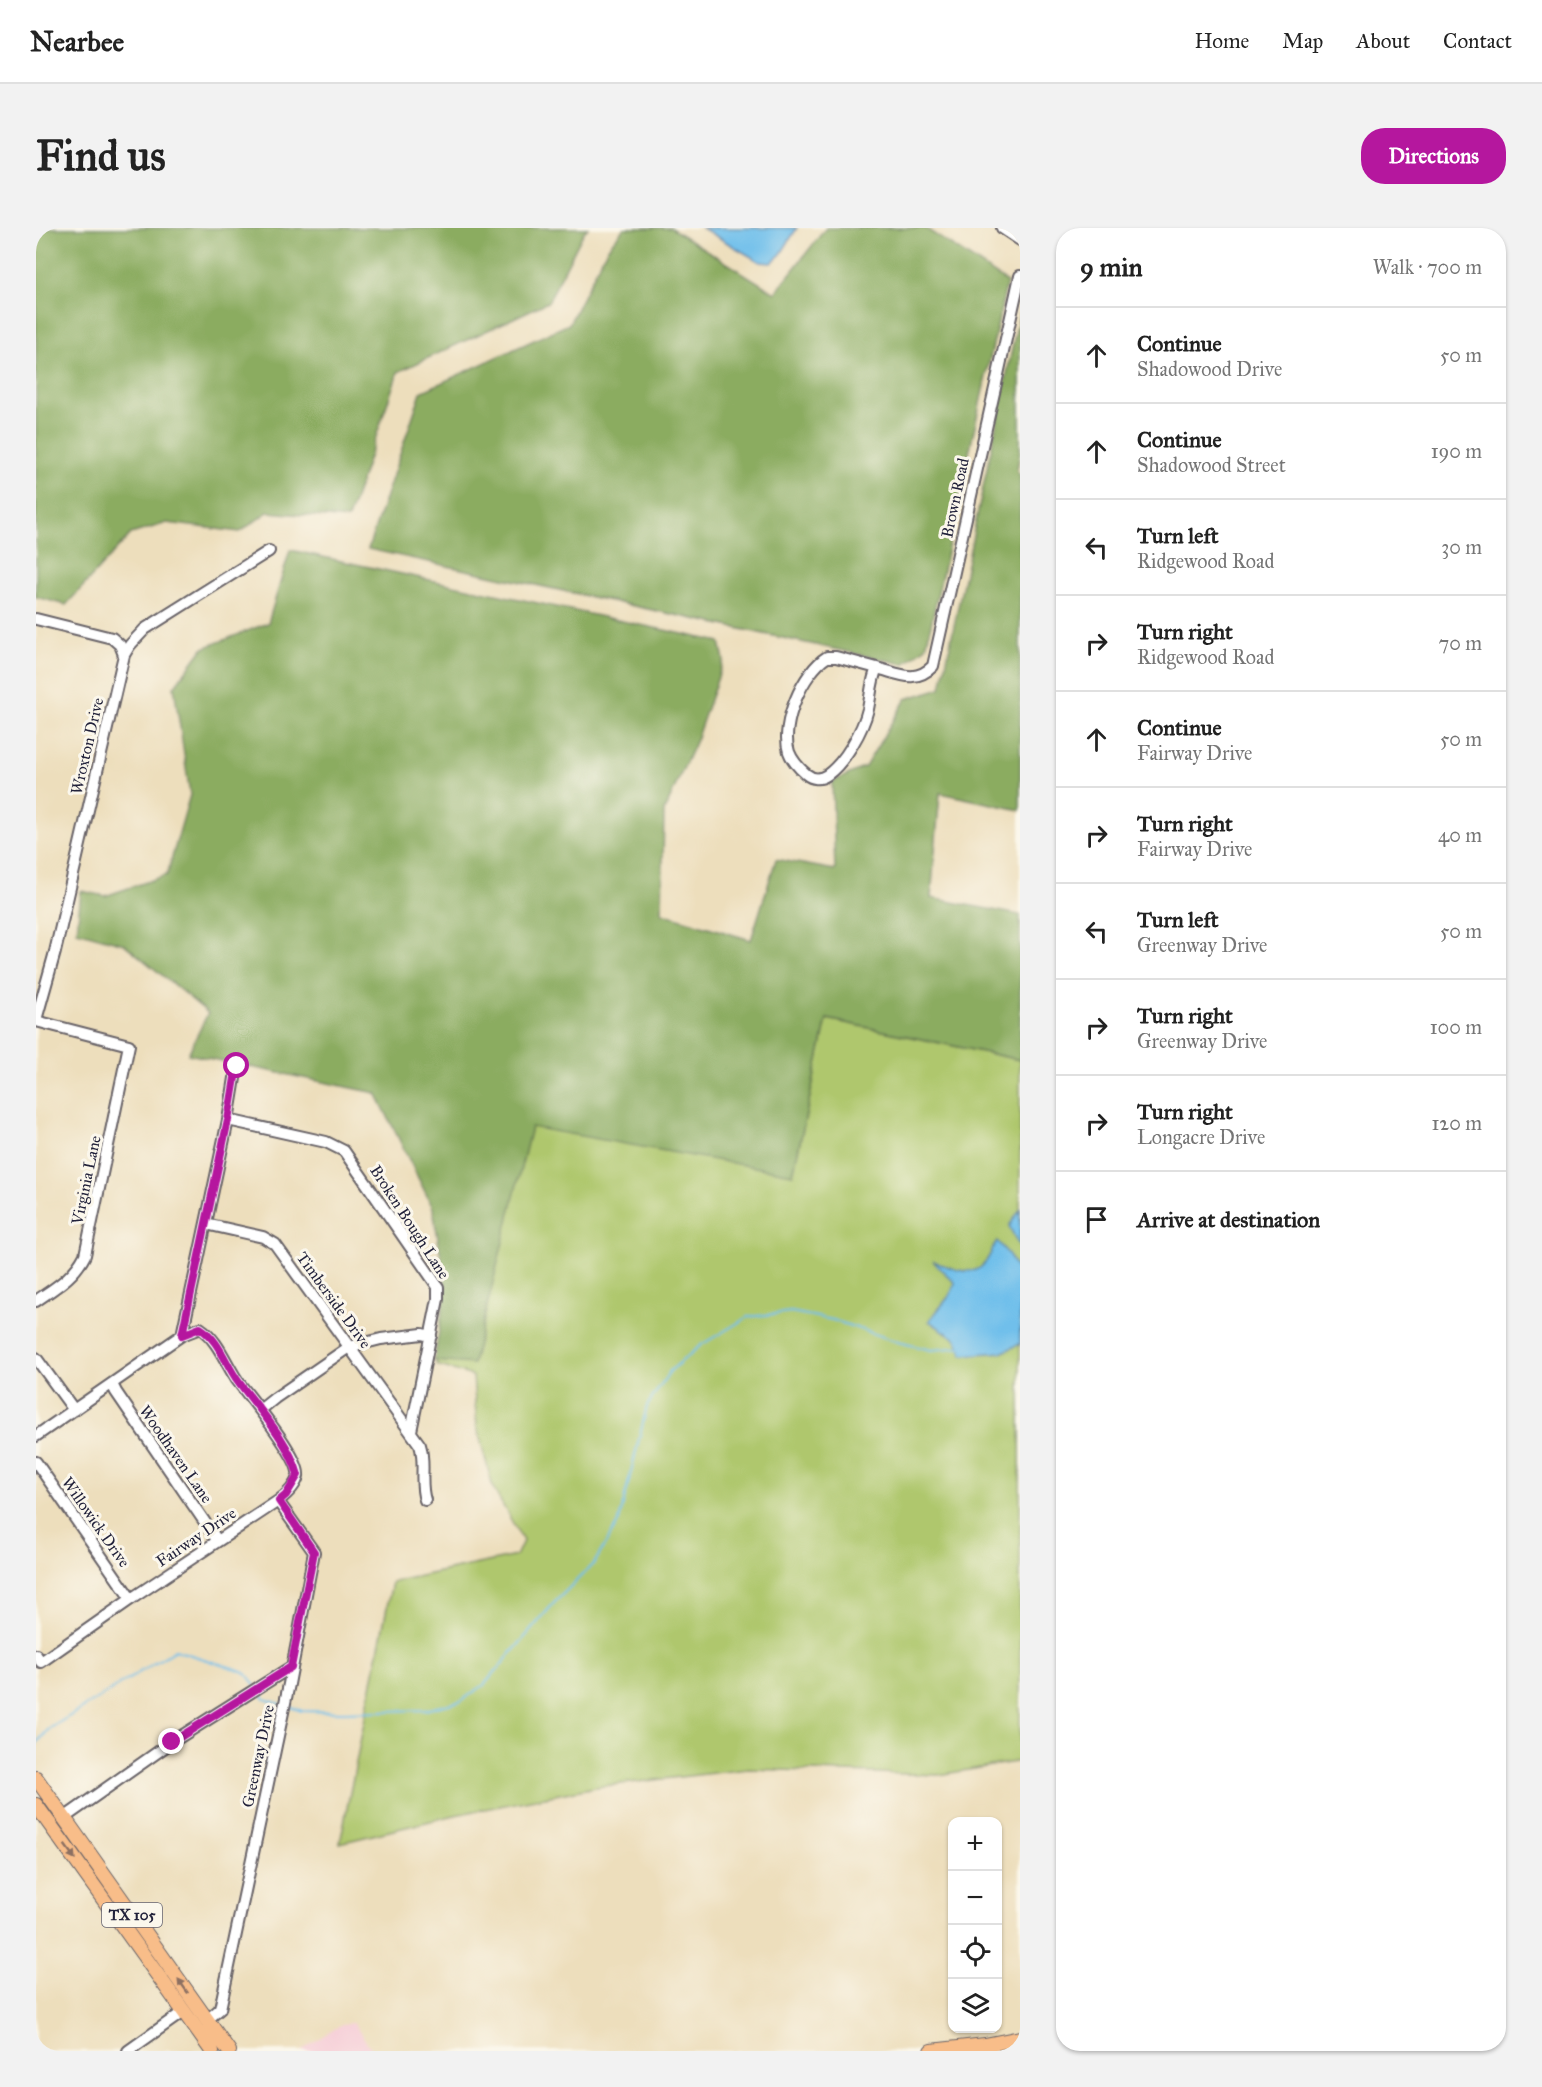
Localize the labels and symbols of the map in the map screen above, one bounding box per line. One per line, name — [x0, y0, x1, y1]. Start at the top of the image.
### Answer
street label: Brown Road — [937, 456, 973, 540]
street label: Wroxton Drive — [67, 696, 107, 796]
route start — [223, 1052, 249, 1078]
street label: Virginia Lane — [67, 1133, 106, 1227]
street label: Broken Bough Lane — [365, 1162, 454, 1283]
street label: Timberside Drive — [293, 1248, 376, 1352]
street label: Woodhaven Lane — [135, 1402, 217, 1507]
street label: Willowick Drive — [58, 1473, 134, 1571]
street label: Fairway Drive — [152, 1503, 240, 1571]
street label: Greenway Drive — [238, 1703, 278, 1809]
route end — [158, 1728, 184, 1754]
one-way arrow — [64, 1844, 76, 1860]
road number: TX 105 — [102, 1903, 162, 1927]
one-way arrow — [177, 1979, 189, 1995]

